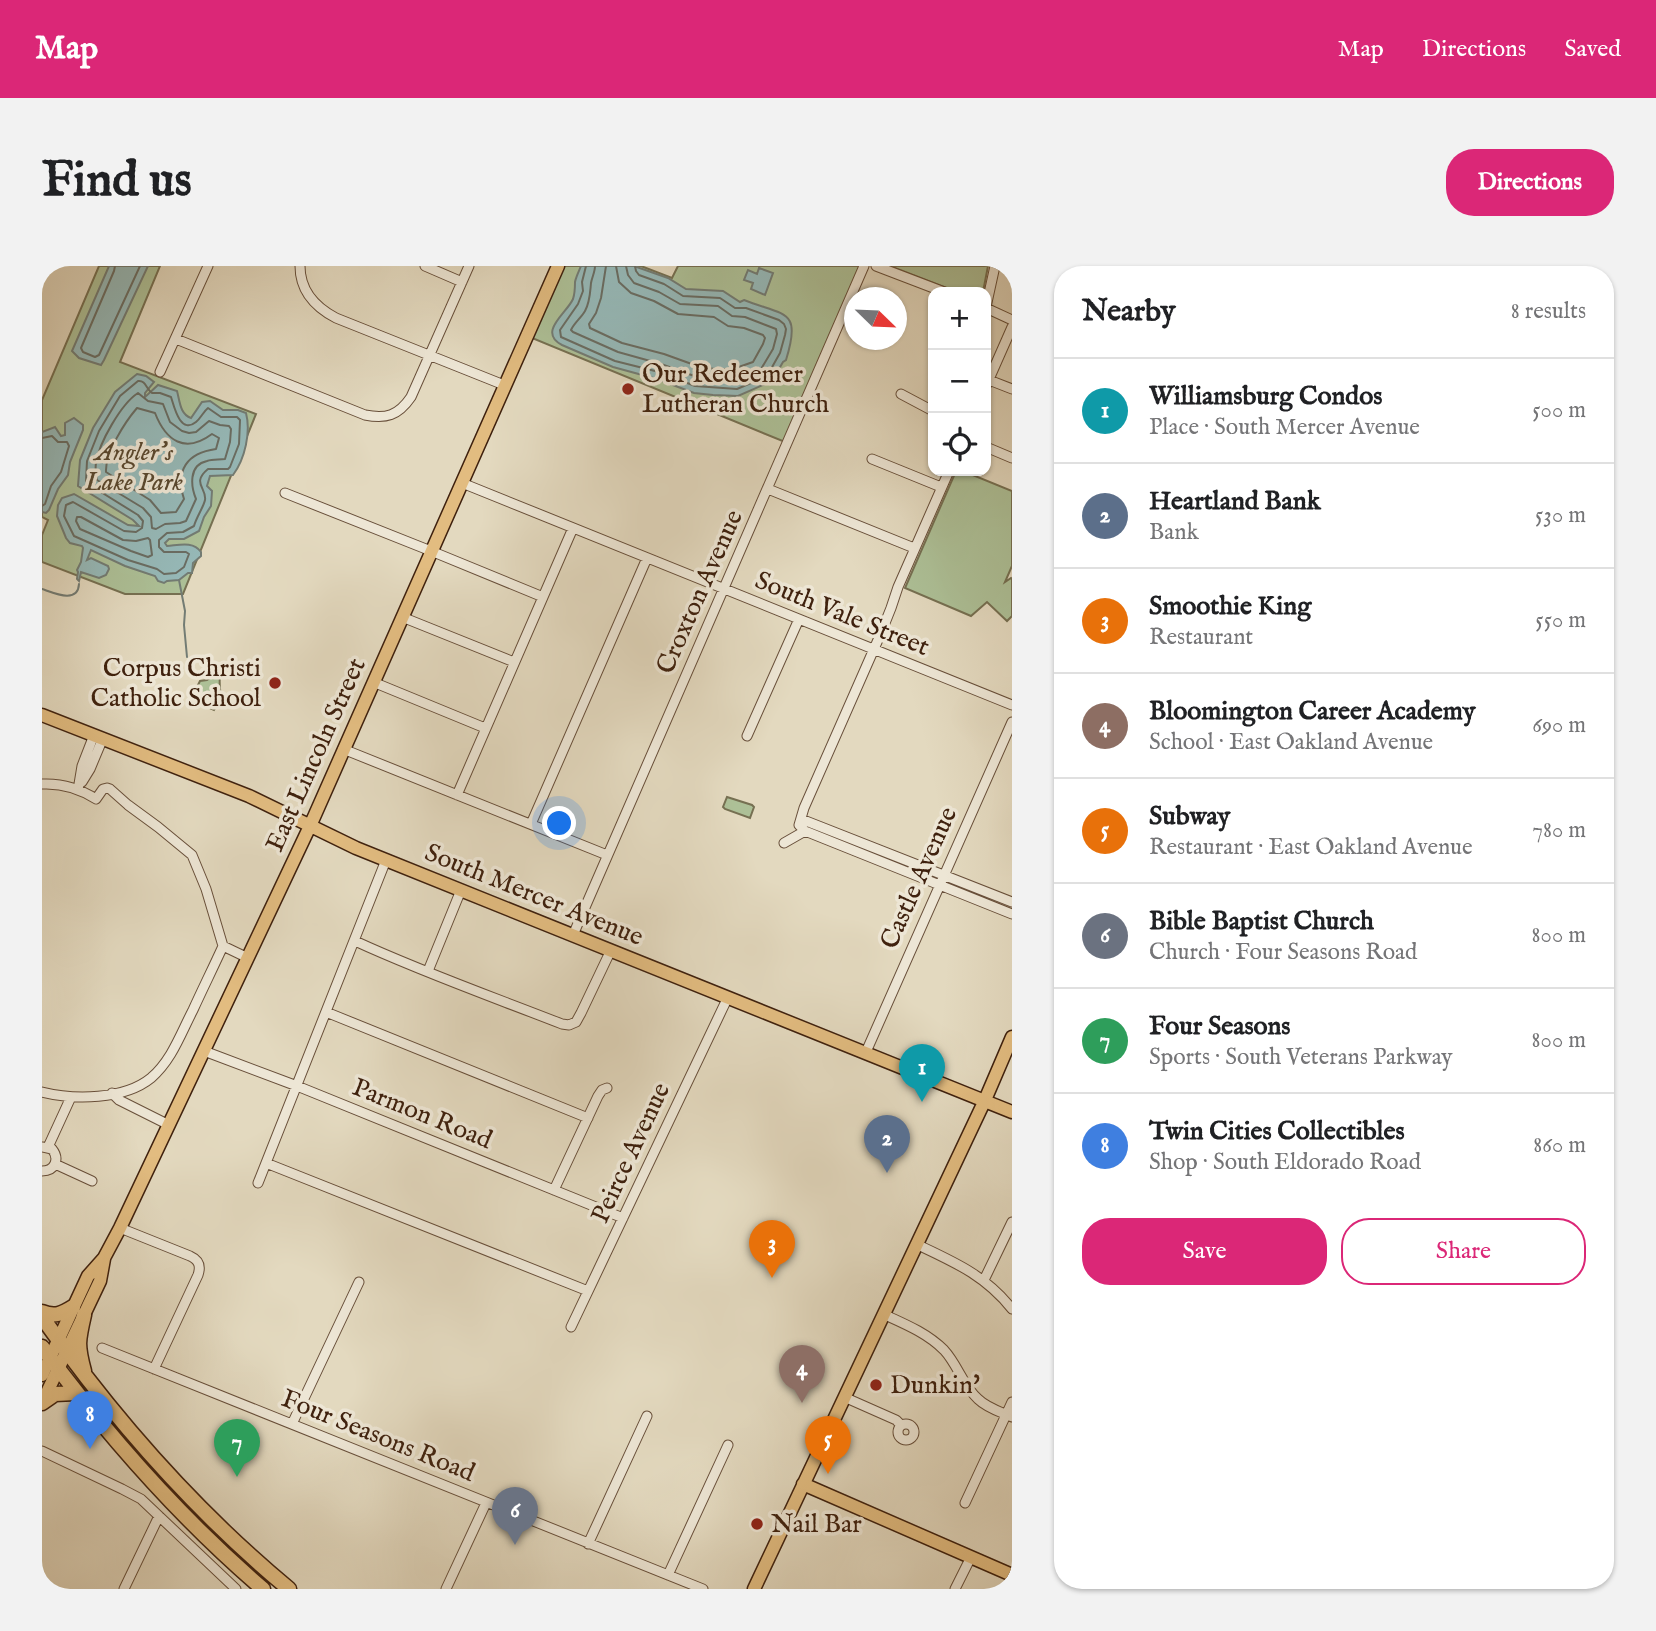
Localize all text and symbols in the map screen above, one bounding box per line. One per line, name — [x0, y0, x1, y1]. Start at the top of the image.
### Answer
text: Map — [35, 28, 98, 70]
text: Map — [1338, 34, 1384, 65]
text: Directions — [1422, 34, 1526, 65]
text: Saved — [1564, 34, 1621, 65]
button: Directions — [1446, 149, 1614, 216]
text: Find us — [42, 151, 192, 213]
north arrow — [844, 287, 907, 350]
map controls — [928, 287, 991, 476]
button: + — [928, 287, 991, 350]
text: Nearby — [1082, 293, 1175, 331]
text: 8 results — [1511, 297, 1586, 326]
button: − — [928, 350, 991, 413]
place label: Our Redeemer Lutheran Church — [642, 358, 829, 421]
text: Williamsburg Condos — [1149, 380, 1382, 413]
marker: Our Redeemer Lutheran Church — [620, 381, 636, 397]
text: 1 — [1101, 396, 1109, 425]
text: 500 m — [1532, 396, 1586, 425]
button: locate — [928, 413, 991, 476]
text: Place · South Mercer Avenue — [1149, 413, 1420, 442]
park label: Angler’s Lake Park — [84, 436, 184, 499]
text: Heartland Bank — [1149, 485, 1321, 518]
text: 2 — [1100, 501, 1110, 530]
text: 530 m — [1535, 501, 1586, 530]
street label: Croxton Avenue — [649, 505, 751, 679]
text: Bank — [1149, 518, 1199, 547]
street label: South Vale Street — [750, 564, 934, 664]
text: Smoothie King — [1149, 590, 1311, 623]
text: 3 — [1101, 606, 1109, 635]
text: 550 m — [1535, 606, 1586, 635]
text: Restaurant — [1149, 623, 1253, 652]
place label: Corpus Christi Catholic School — [91, 652, 262, 715]
street label: East Lincoln Street — [259, 653, 374, 857]
marker: Corpus Christi Catholic School — [267, 675, 283, 691]
text: Bloomington Career Academy — [1149, 695, 1475, 728]
text: 4 — [1099, 711, 1111, 740]
text: 690 m — [1532, 711, 1586, 740]
text: School · East Oakland Avenue — [1149, 728, 1433, 757]
text: Subway — [1149, 800, 1230, 833]
street label: Castle Avenue — [873, 802, 965, 954]
your location — [542, 806, 576, 840]
text: 5 — [1101, 816, 1109, 845]
text: 780 m — [1532, 816, 1586, 845]
text: Restaurant · East Oakland Avenue — [1149, 833, 1473, 862]
street label: South Mercer Avenue — [420, 836, 648, 954]
text: Bible Baptist Church — [1149, 905, 1374, 938]
text: 6 — [1100, 921, 1110, 950]
text: 800 m — [1532, 921, 1586, 950]
text: Church · Four Seasons Road — [1149, 938, 1417, 967]
text: Four Seasons — [1149, 1010, 1290, 1043]
text: 7 — [1100, 1026, 1110, 1055]
text: 800 m — [1532, 1026, 1586, 1055]
text: Sports · South Veterans Parkway — [1149, 1043, 1453, 1072]
pin: 1 — [899, 1044, 945, 1102]
street label: Parmon Road — [347, 1071, 497, 1157]
street label: Peirce Avenue — [584, 1077, 678, 1229]
pin: 2 — [864, 1115, 910, 1173]
text: Twin Cities Collectibles — [1149, 1115, 1405, 1148]
text: 8 — [1100, 1131, 1110, 1160]
text: 860 m — [1533, 1131, 1586, 1160]
text: Shop · South Eldorado Road — [1149, 1148, 1421, 1177]
button: Save — [1082, 1218, 1327, 1285]
button: Share — [1341, 1218, 1586, 1285]
pin: 3 — [749, 1220, 795, 1278]
pin: 4 — [779, 1345, 825, 1403]
place label: Dunkin' — [890, 1369, 980, 1402]
marker: Dunkin' — [868, 1377, 884, 1393]
street label: Four Seasons Road — [276, 1382, 480, 1490]
pin: 8 — [67, 1391, 113, 1449]
pin: 5 — [805, 1416, 851, 1474]
pin: 7 — [214, 1419, 260, 1477]
pin: 6 — [492, 1487, 538, 1545]
place label: Nail Bar — [771, 1508, 862, 1541]
marker: Nail Bar — [749, 1516, 765, 1532]

